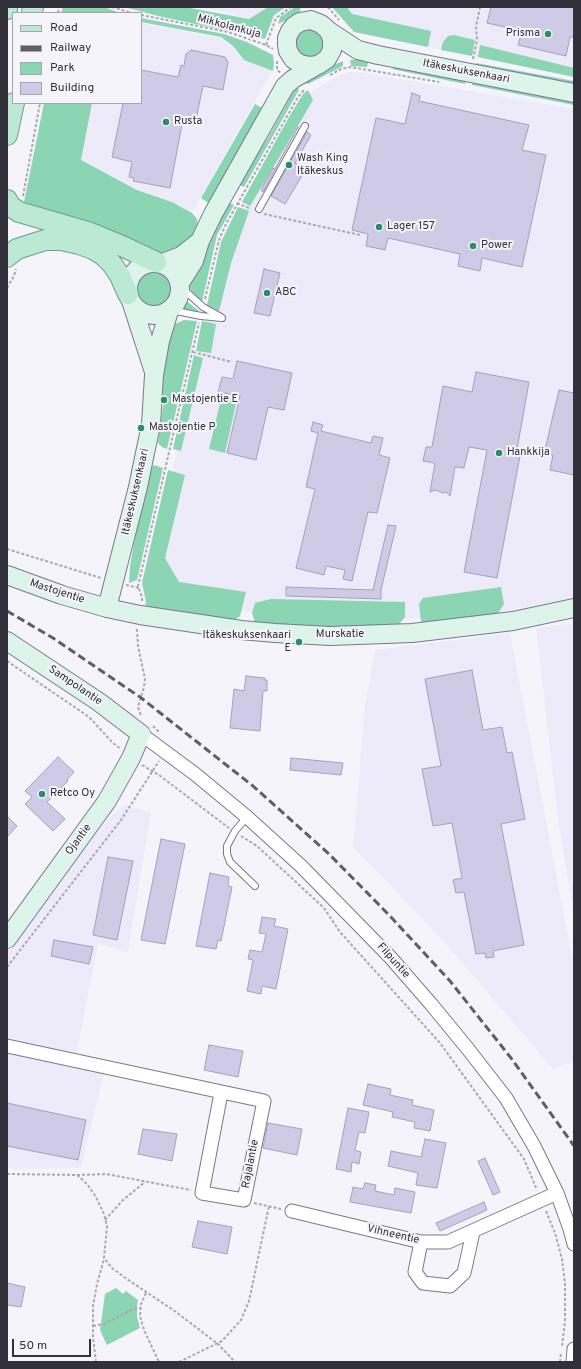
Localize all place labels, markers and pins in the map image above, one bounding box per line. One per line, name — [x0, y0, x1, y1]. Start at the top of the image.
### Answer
place label: Prisma — [506, 27, 540, 41]
marker: Prisma — [543, 29, 553, 39]
place label: Rusta — [174, 115, 202, 129]
marker: Rusta — [161, 117, 171, 127]
place label: Wash King Itäkeskus — [297, 152, 348, 178]
marker: Wash King Itäkeskus — [284, 160, 294, 170]
place label: Lager 157 — [387, 220, 435, 234]
marker: Lager 157 — [374, 222, 384, 232]
place label: Power — [481, 239, 512, 253]
marker: Power — [468, 241, 478, 251]
place label: ABC — [275, 286, 296, 300]
marker: ABC — [262, 288, 272, 298]
place label: Mastojentie E — [172, 393, 238, 407]
marker: Mastojentie E — [159, 395, 169, 405]
place label: Mastojentie P — [149, 421, 216, 435]
marker: Mastojentie P — [136, 423, 146, 433]
place label: Hankkija — [507, 446, 550, 460]
marker: Hankkija — [494, 448, 504, 458]
place label: Itäkeskuksenkaari E — [202, 629, 291, 655]
marker: Itäkeskuksenkaari E — [294, 637, 304, 647]
place label: Retco Oy — [50, 787, 95, 801]
marker: Retco Oy — [37, 789, 47, 799]

